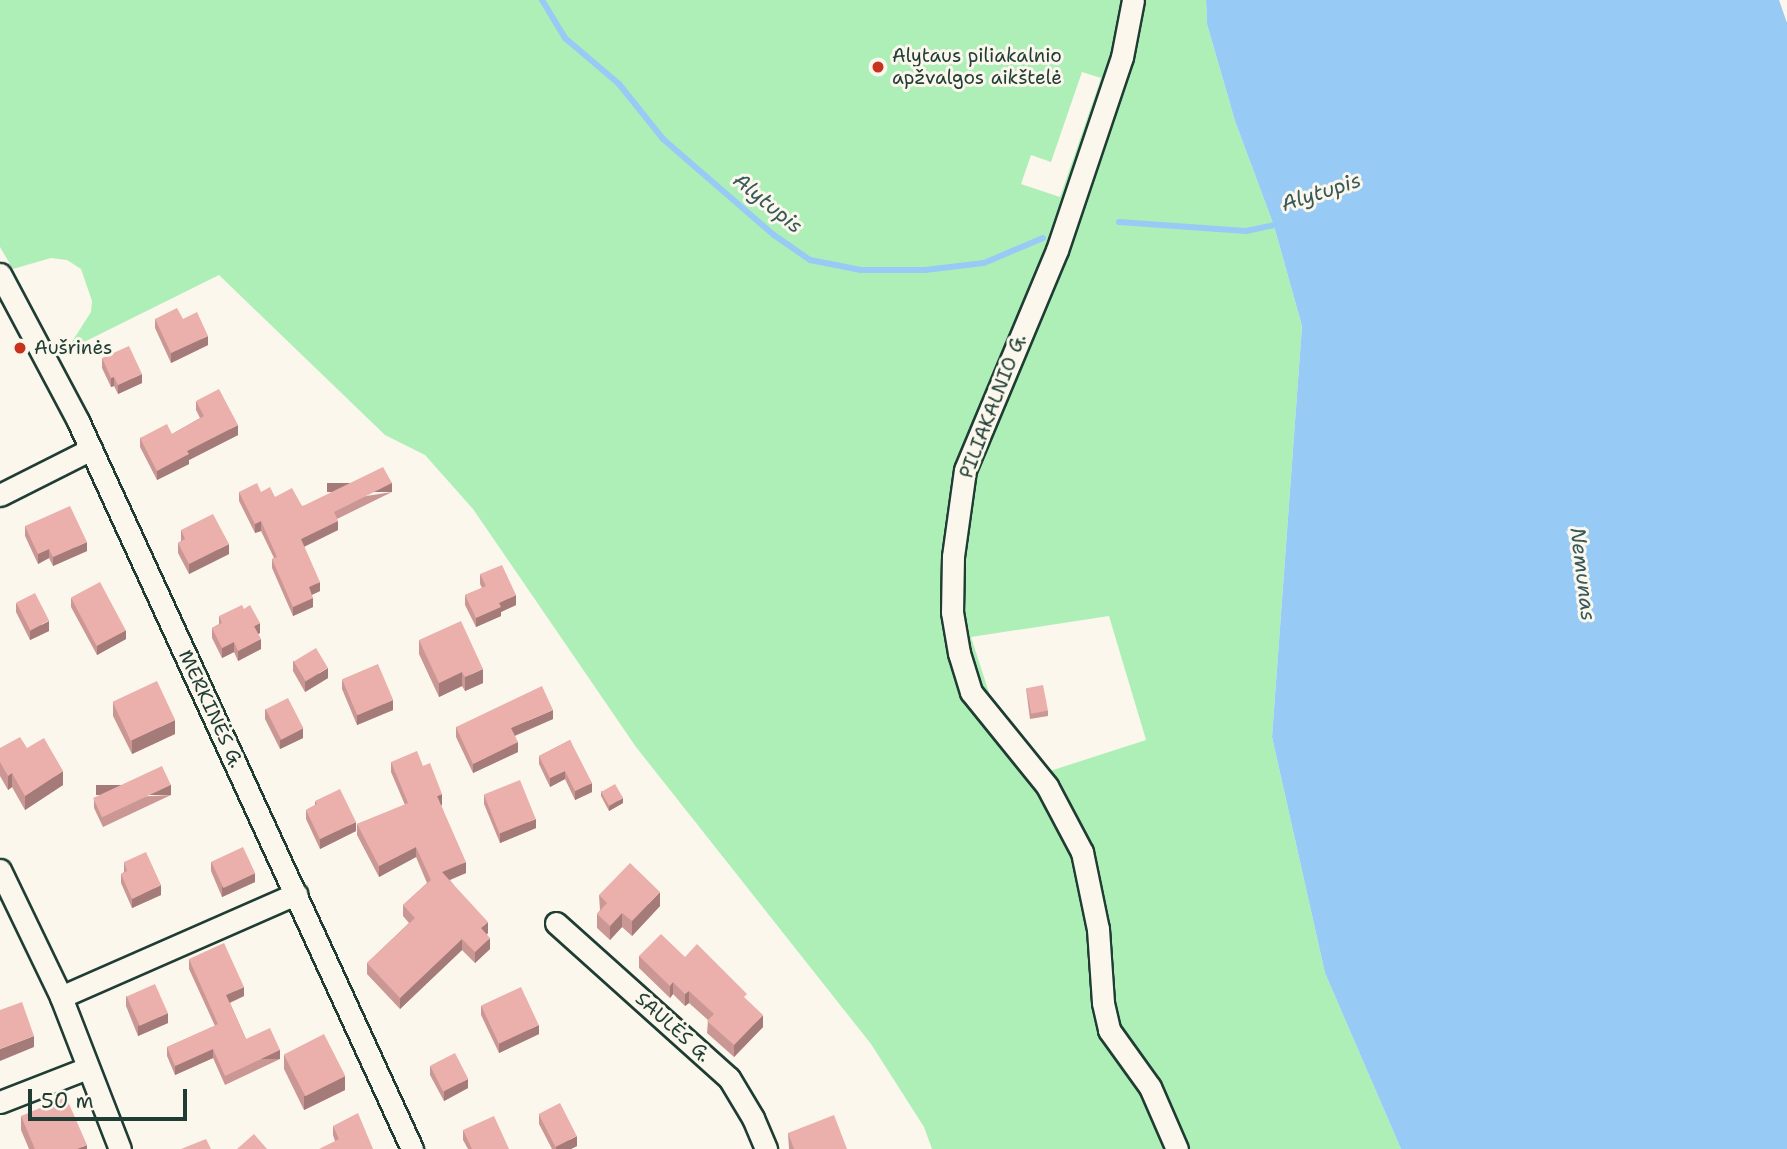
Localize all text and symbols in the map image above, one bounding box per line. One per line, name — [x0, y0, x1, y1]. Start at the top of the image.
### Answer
place label: Alytaus piliakalnio apžvalgos aikštelė — [892, 45, 1062, 89]
marker: Alytaus piliakalnio apžvalgos aikštelė — [870, 59, 886, 75]
water label: Alytupis — [728, 167, 808, 239]
water label: Alytupis — [1278, 167, 1364, 217]
street label: PILIAKALNIO G. — [955, 330, 1031, 482]
place label: Aušrinės — [34, 337, 112, 359]
marker: Aušrinės — [12, 340, 28, 356]
water label: Nemunas — [1565, 526, 1601, 622]
street label: MERKINĖS G. — [174, 646, 248, 772]
street label: SAULĖS G. — [631, 987, 715, 1067]
scale bar — [32, 1076, 191, 1120]
text: 50 m — [41, 1087, 94, 1115]

